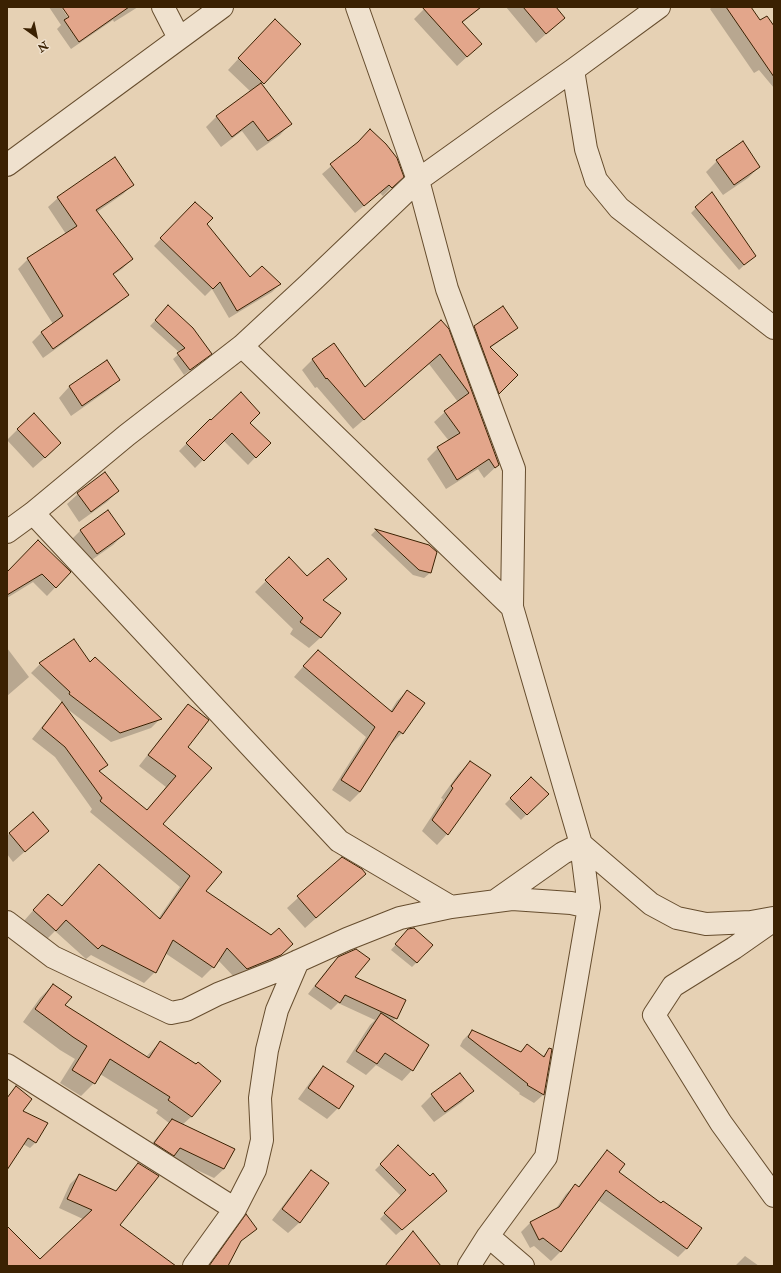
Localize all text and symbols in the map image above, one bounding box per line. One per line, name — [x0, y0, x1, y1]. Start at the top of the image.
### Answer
north arrow — [16, 16, 56, 56]
text: N — [35, 38, 50, 55]

